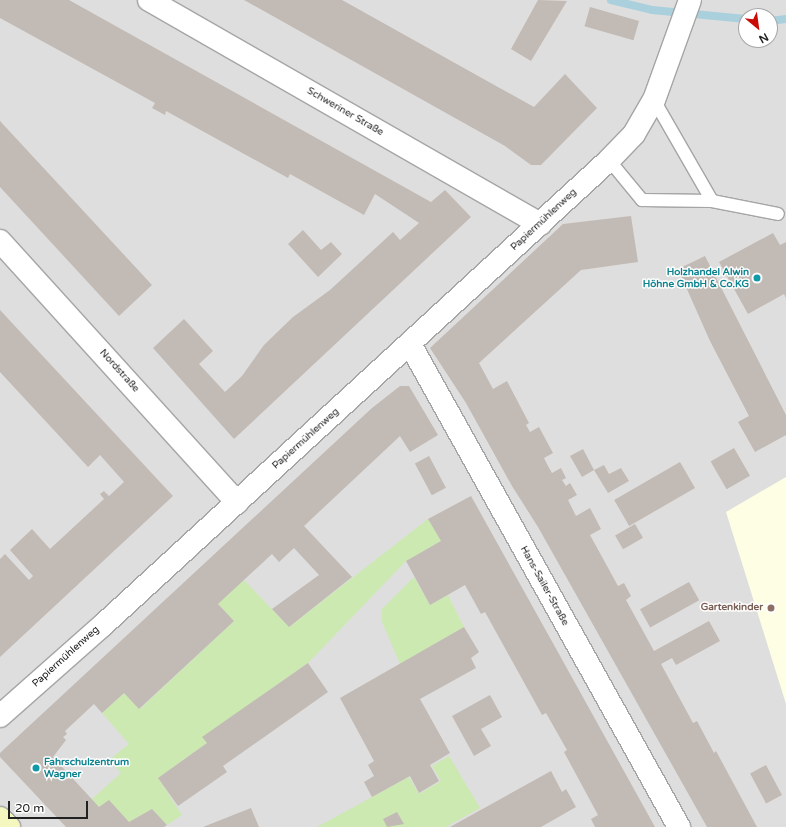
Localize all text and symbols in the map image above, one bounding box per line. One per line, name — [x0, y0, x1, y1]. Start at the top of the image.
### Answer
north arrow — [738, 8, 778, 48]
text: N — [757, 30, 771, 46]
street label: Schweriner Straße — [305, 85, 385, 139]
street label: Papiermühlenweg — [509, 186, 579, 254]
place label: Holzhandel Alwin Höhne GmbH & Co.KG — [643, 266, 749, 290]
marker: Holzhandel Alwin Höhne GmbH & Co.KG — [752, 273, 762, 283]
street label: Nordstraße — [97, 347, 141, 395]
street label: Papiermühlenweg — [270, 406, 342, 472]
street label: Hans-Sailer-Straße — [517, 544, 571, 628]
place label: Gartenkinder — [701, 602, 763, 614]
marker: Gartenkinder — [766, 603, 776, 613]
street label: Papiermühlenweg — [30, 624, 102, 690]
place label: Fahrschulzentrum Wagner — [44, 756, 129, 780]
marker: Fahrschulzentrum Wagner — [31, 763, 41, 773]
scale bar — [10, 793, 90, 819]
text: 20 m — [15, 801, 44, 815]

